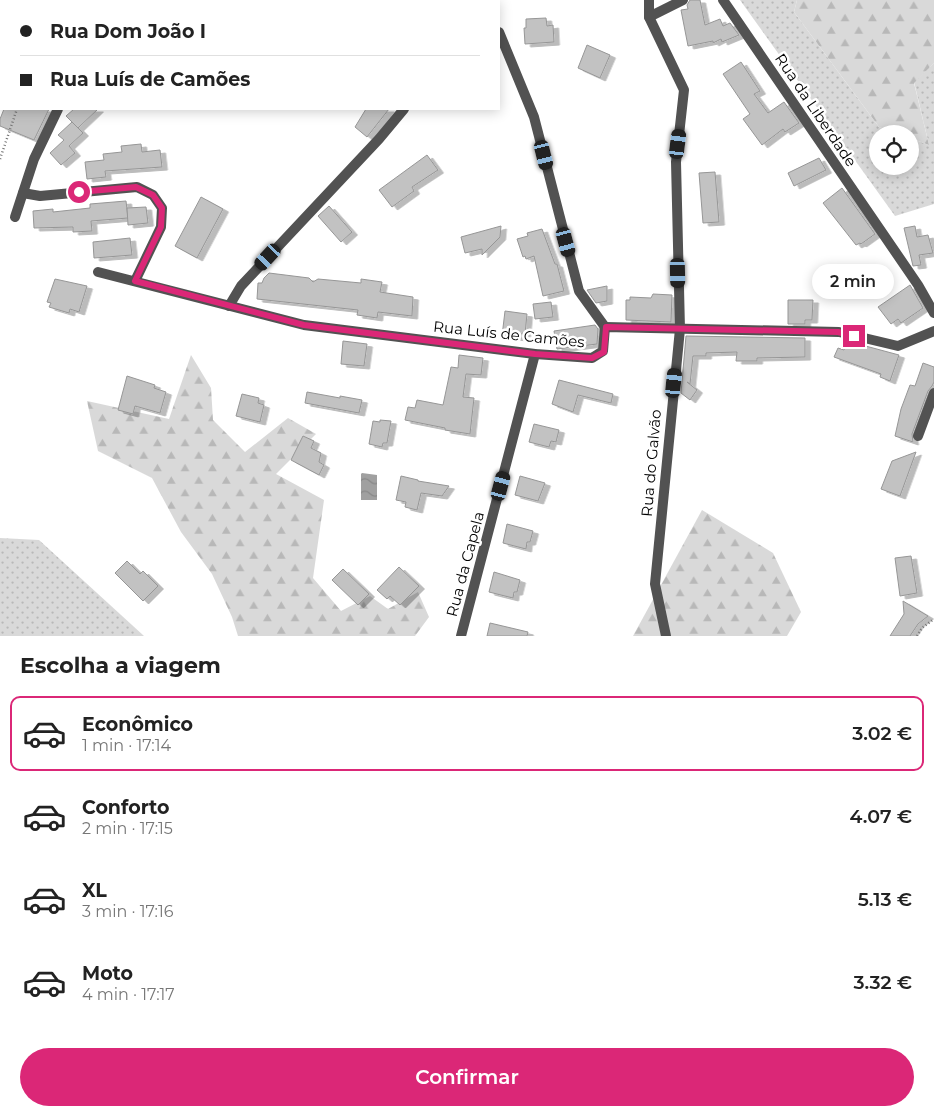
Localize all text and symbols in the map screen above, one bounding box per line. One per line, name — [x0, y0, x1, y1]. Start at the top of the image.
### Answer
text: Rua Dom João I — [50, 20, 206, 43]
street label: Rua da Liberdade — [771, 50, 861, 170]
text: Rua Luís de Camões — [50, 68, 250, 91]
map controls — [869, 125, 919, 175]
button: locate — [869, 125, 919, 175]
car — [668, 128, 687, 160]
car — [533, 139, 554, 171]
route start — [68, 181, 90, 203]
car — [554, 226, 577, 258]
car — [252, 241, 283, 273]
car — [670, 258, 685, 288]
callout: 2 min — [813, 264, 895, 298]
text: 2 min — [830, 272, 876, 291]
street label: Rua Luís de Camões — [432, 317, 586, 351]
route end — [843, 325, 865, 347]
car — [664, 367, 683, 399]
street label: Rua do Galvão — [637, 408, 665, 518]
car — [489, 470, 512, 502]
street label: Rua da Capela — [442, 509, 488, 619]
text: Escolha a viagem — [20, 652, 221, 679]
icon: car — [22, 711, 67, 756]
text: Econômico — [82, 713, 193, 736]
text: 3.02 € — [852, 722, 912, 745]
text: 1 min · 17:14 — [82, 736, 171, 755]
icon: car — [22, 794, 67, 839]
text: Conforto — [82, 796, 170, 819]
text: 4.07 € — [850, 805, 912, 828]
text: 2 min · 17:15 — [82, 819, 173, 838]
icon: car — [22, 877, 67, 922]
text: XL — [82, 879, 107, 902]
text: 5.13 € — [858, 888, 912, 911]
text: 3 min · 17:16 — [82, 902, 174, 921]
icon: car — [22, 960, 67, 1005]
text: Moto — [82, 962, 133, 985]
text: 3.32 € — [854, 971, 912, 994]
text: 4 min · 17:17 — [82, 985, 175, 1004]
button: Confirmar — [20, 1048, 914, 1106]

